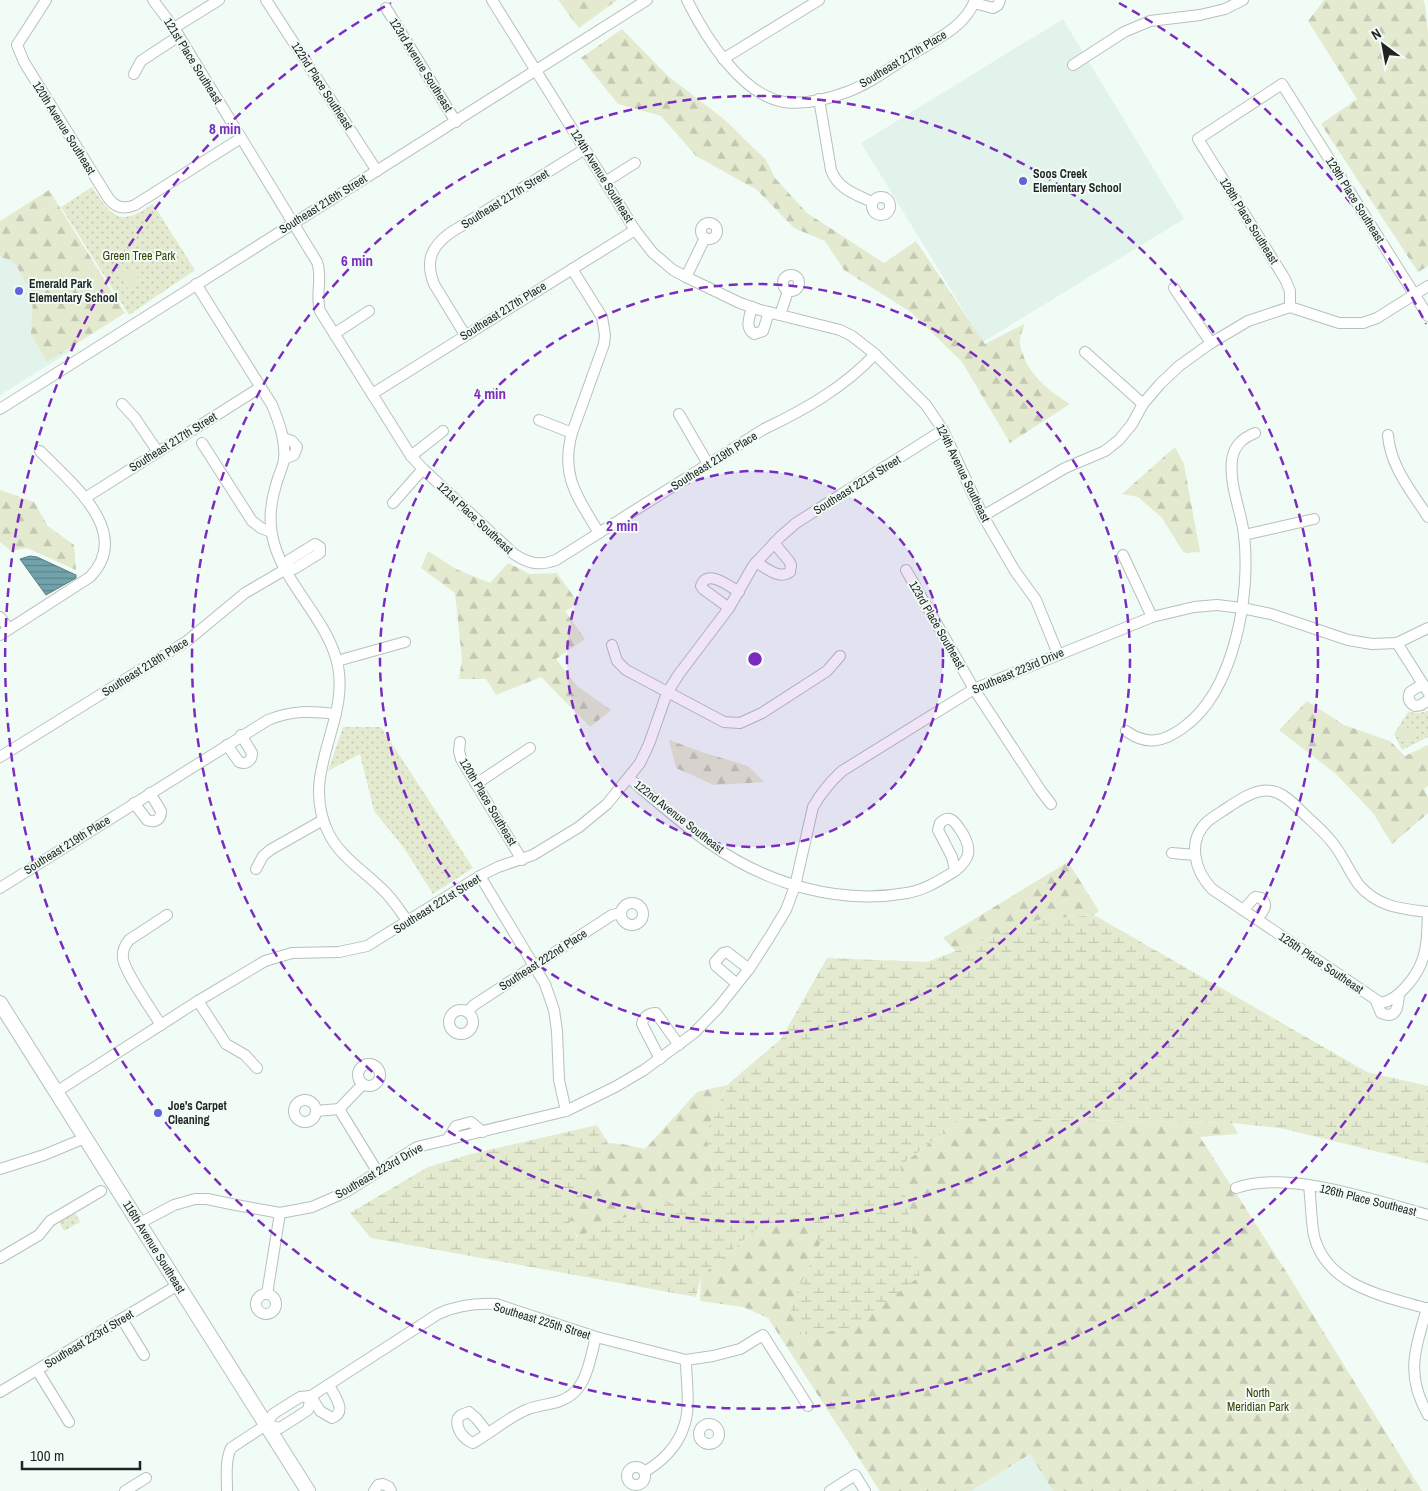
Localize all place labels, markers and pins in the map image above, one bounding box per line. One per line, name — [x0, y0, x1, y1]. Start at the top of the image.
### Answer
place label: Soos Creek Elementary School — [1033, 166, 1122, 196]
marker: Soos Creek Elementary School — [1017, 175, 1029, 187]
place label: Emerald Park Elementary School — [29, 276, 118, 306]
marker: Emerald Park Elementary School — [13, 285, 25, 297]
centre of rings — [746, 650, 764, 668]
place label: Joe's Carpet Cleaning — [168, 1098, 227, 1128]
marker: Joe's Carpet Cleaning — [152, 1107, 164, 1119]

